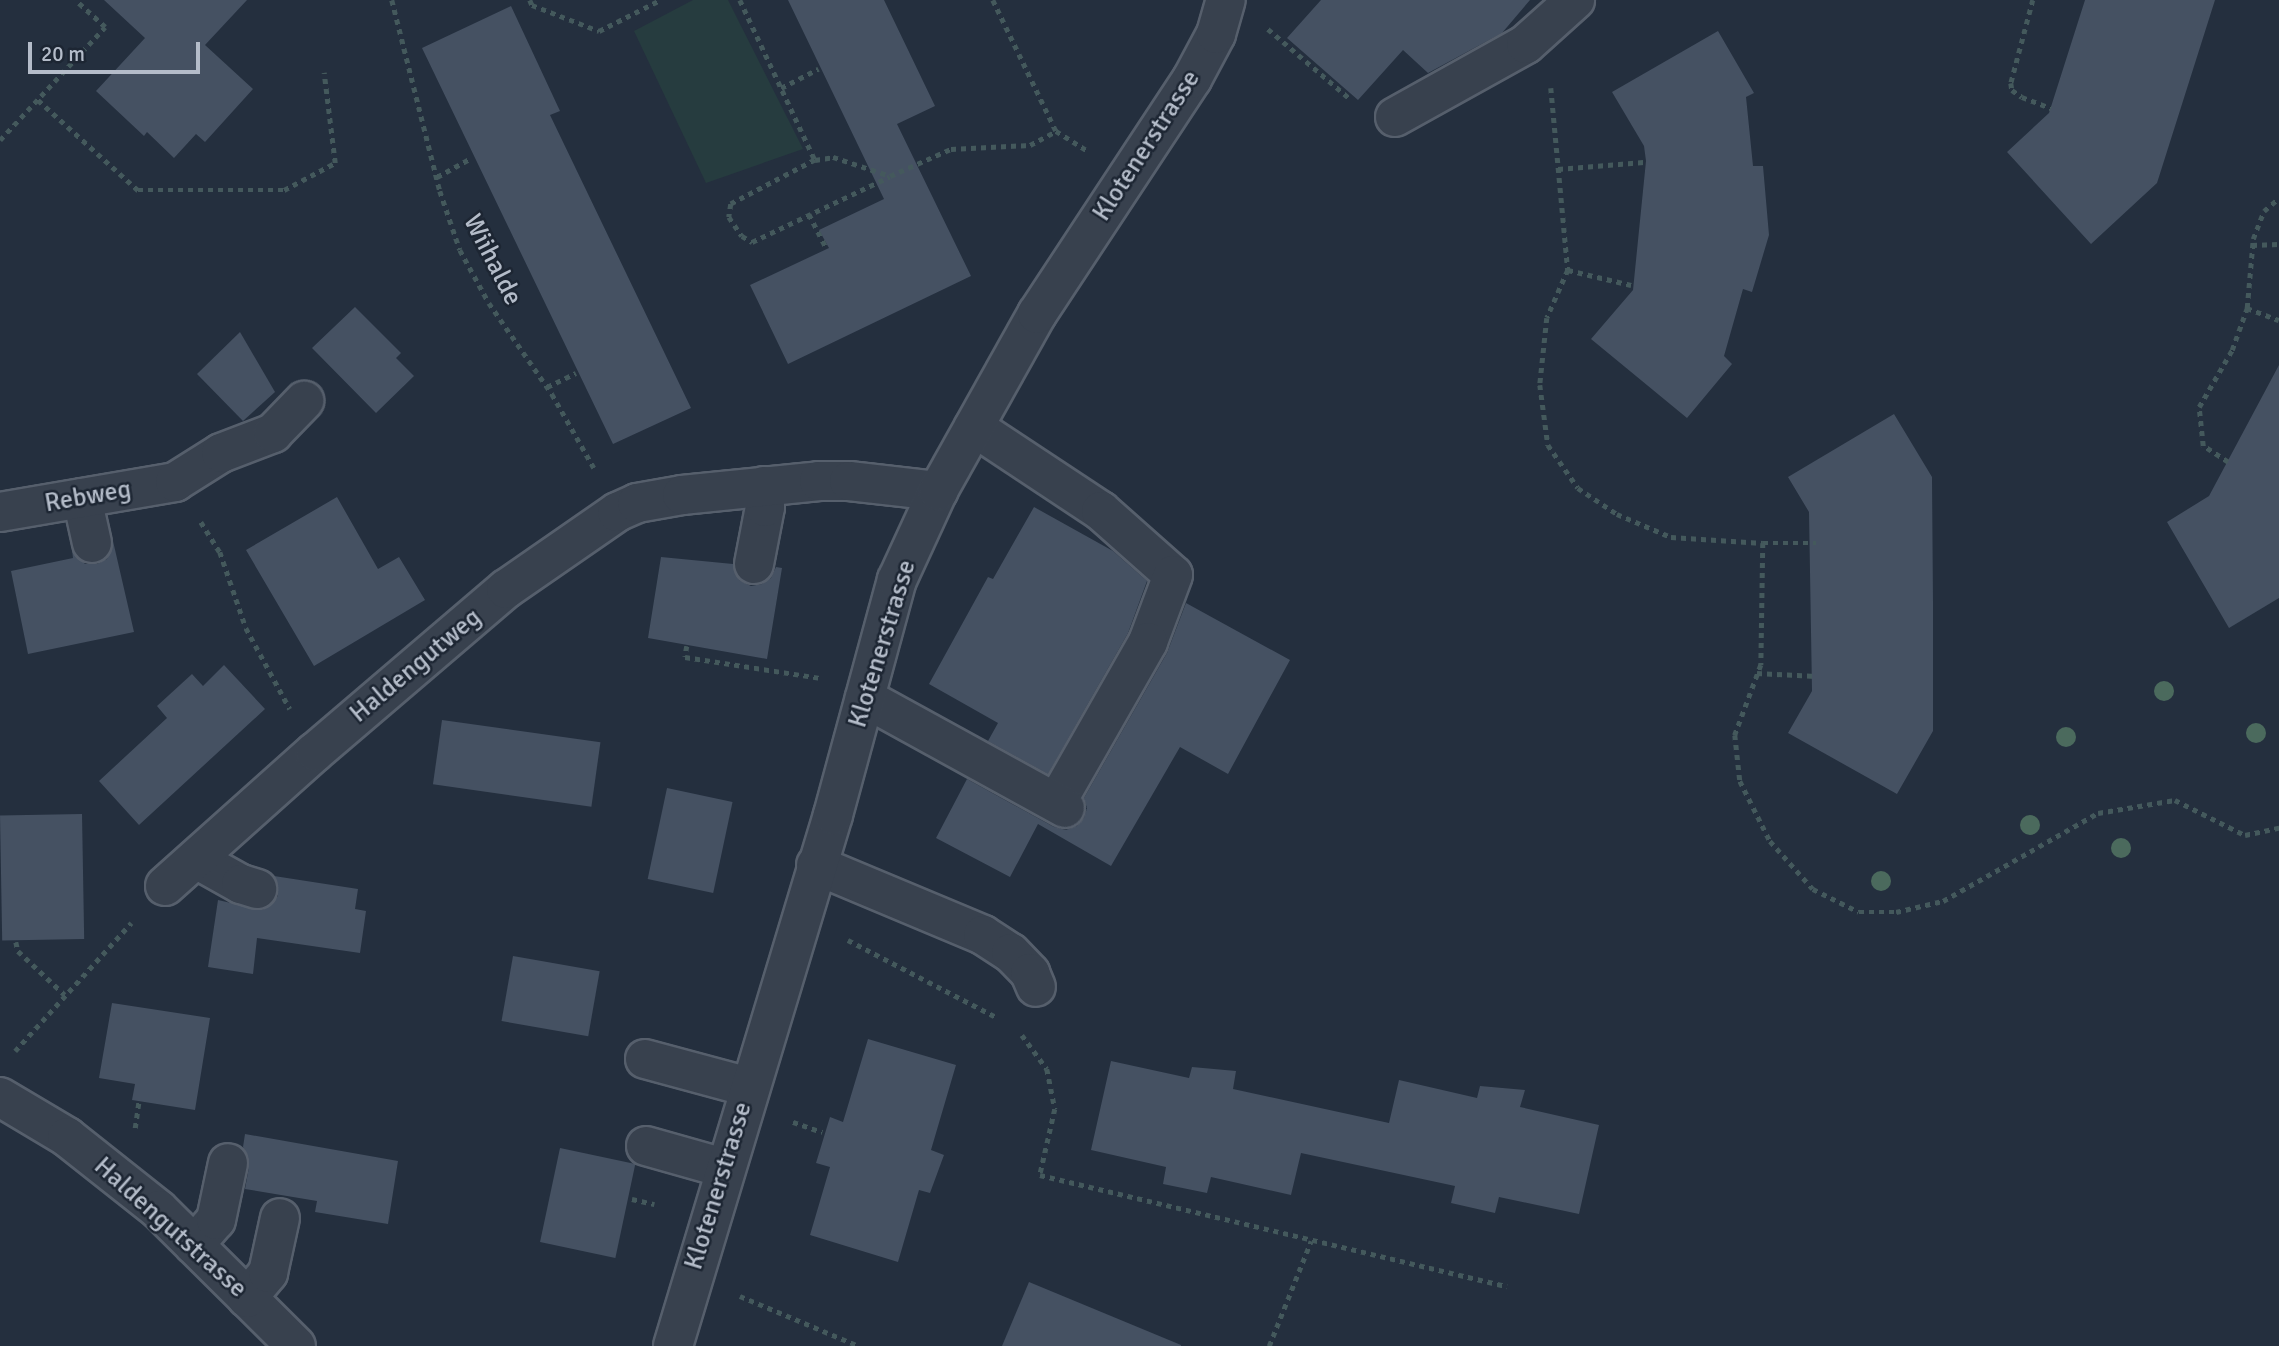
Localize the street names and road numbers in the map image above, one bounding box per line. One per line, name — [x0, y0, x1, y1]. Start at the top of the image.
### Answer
street label: Klotenerstrasse — [1087, 65, 1207, 227]
street label: Wiihalde — [456, 209, 528, 311]
street label: Rebweg — [42, 474, 134, 520]
street label: Klotenerstrasse — [843, 556, 923, 732]
street label: Haldengutweg — [344, 602, 488, 730]
street label: Klotenerstrasse — [679, 1098, 759, 1274]
street label: Haldengutstrasse — [87, 1151, 253, 1305]

